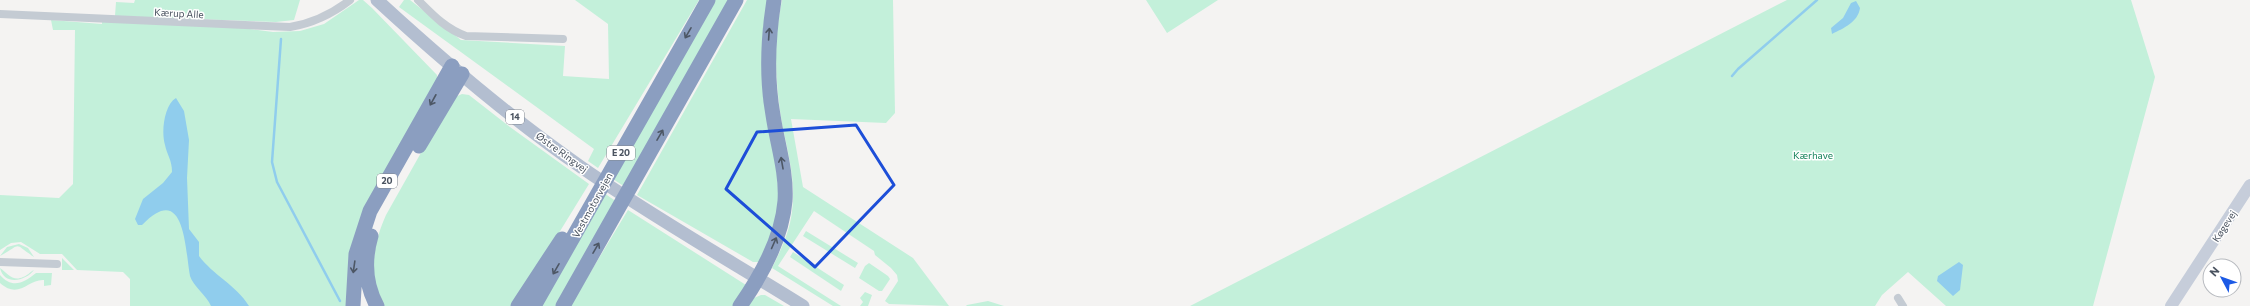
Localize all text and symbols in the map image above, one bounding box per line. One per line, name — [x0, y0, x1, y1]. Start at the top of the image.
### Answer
street label: Kærup Alle — [154, 6, 204, 20]
one-way arrow — [684, 27, 692, 39]
one-way arrow — [766, 28, 773, 41]
one-way arrow — [428, 94, 436, 106]
road number: 14 — [506, 110, 524, 124]
street label: Østre Ringvej — [534, 129, 590, 175]
one-way arrow — [657, 129, 665, 141]
road number: E 20 — [607, 146, 635, 160]
park label: Kærhave — [1793, 149, 1833, 161]
one-way arrow — [778, 156, 786, 169]
street label: Vestmotorvejen — [569, 170, 615, 240]
road number: 20 — [377, 174, 397, 188]
street label: Køgevej — [2209, 208, 2239, 244]
one-way arrow — [771, 237, 778, 249]
one-way arrow — [593, 242, 601, 254]
north arrow — [2202, 258, 2242, 298]
one-way arrow — [350, 260, 358, 273]
one-way arrow — [551, 263, 559, 275]
text: N — [2206, 264, 2222, 278]

